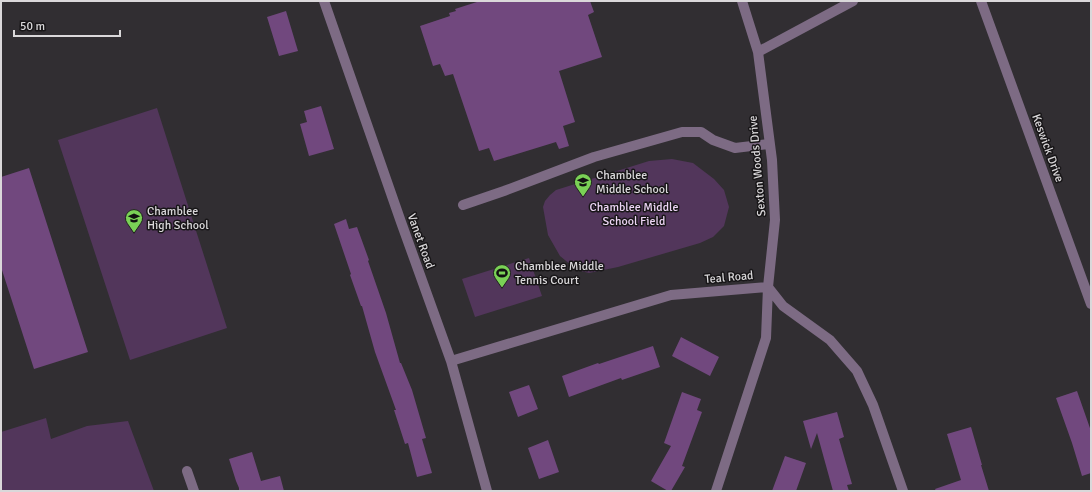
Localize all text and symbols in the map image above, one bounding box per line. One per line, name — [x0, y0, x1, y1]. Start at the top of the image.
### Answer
scale bar — [14, 12, 120, 38]
text: 50 m — [20, 19, 45, 34]
street label: Keswick Drive — [1028, 112, 1067, 184]
street label: Sexton Woods Drive — [746, 115, 769, 217]
place label: Chamblee Middle School — [596, 168, 669, 197]
school or university icon: Chamblee Middle School — [573, 172, 593, 197]
park label: Chamblee Middle School Field — [590, 200, 678, 229]
place label: Chamblee High School — [147, 204, 209, 233]
school or university icon: Chamblee High School — [124, 208, 144, 233]
street label: Vanet Road — [404, 212, 437, 271]
place label: Chamblee Middle Tennis Court — [515, 259, 604, 288]
sports icon: Chamblee Middle Tennis Court — [492, 263, 512, 288]
street label: Teal Road — [704, 268, 754, 287]

